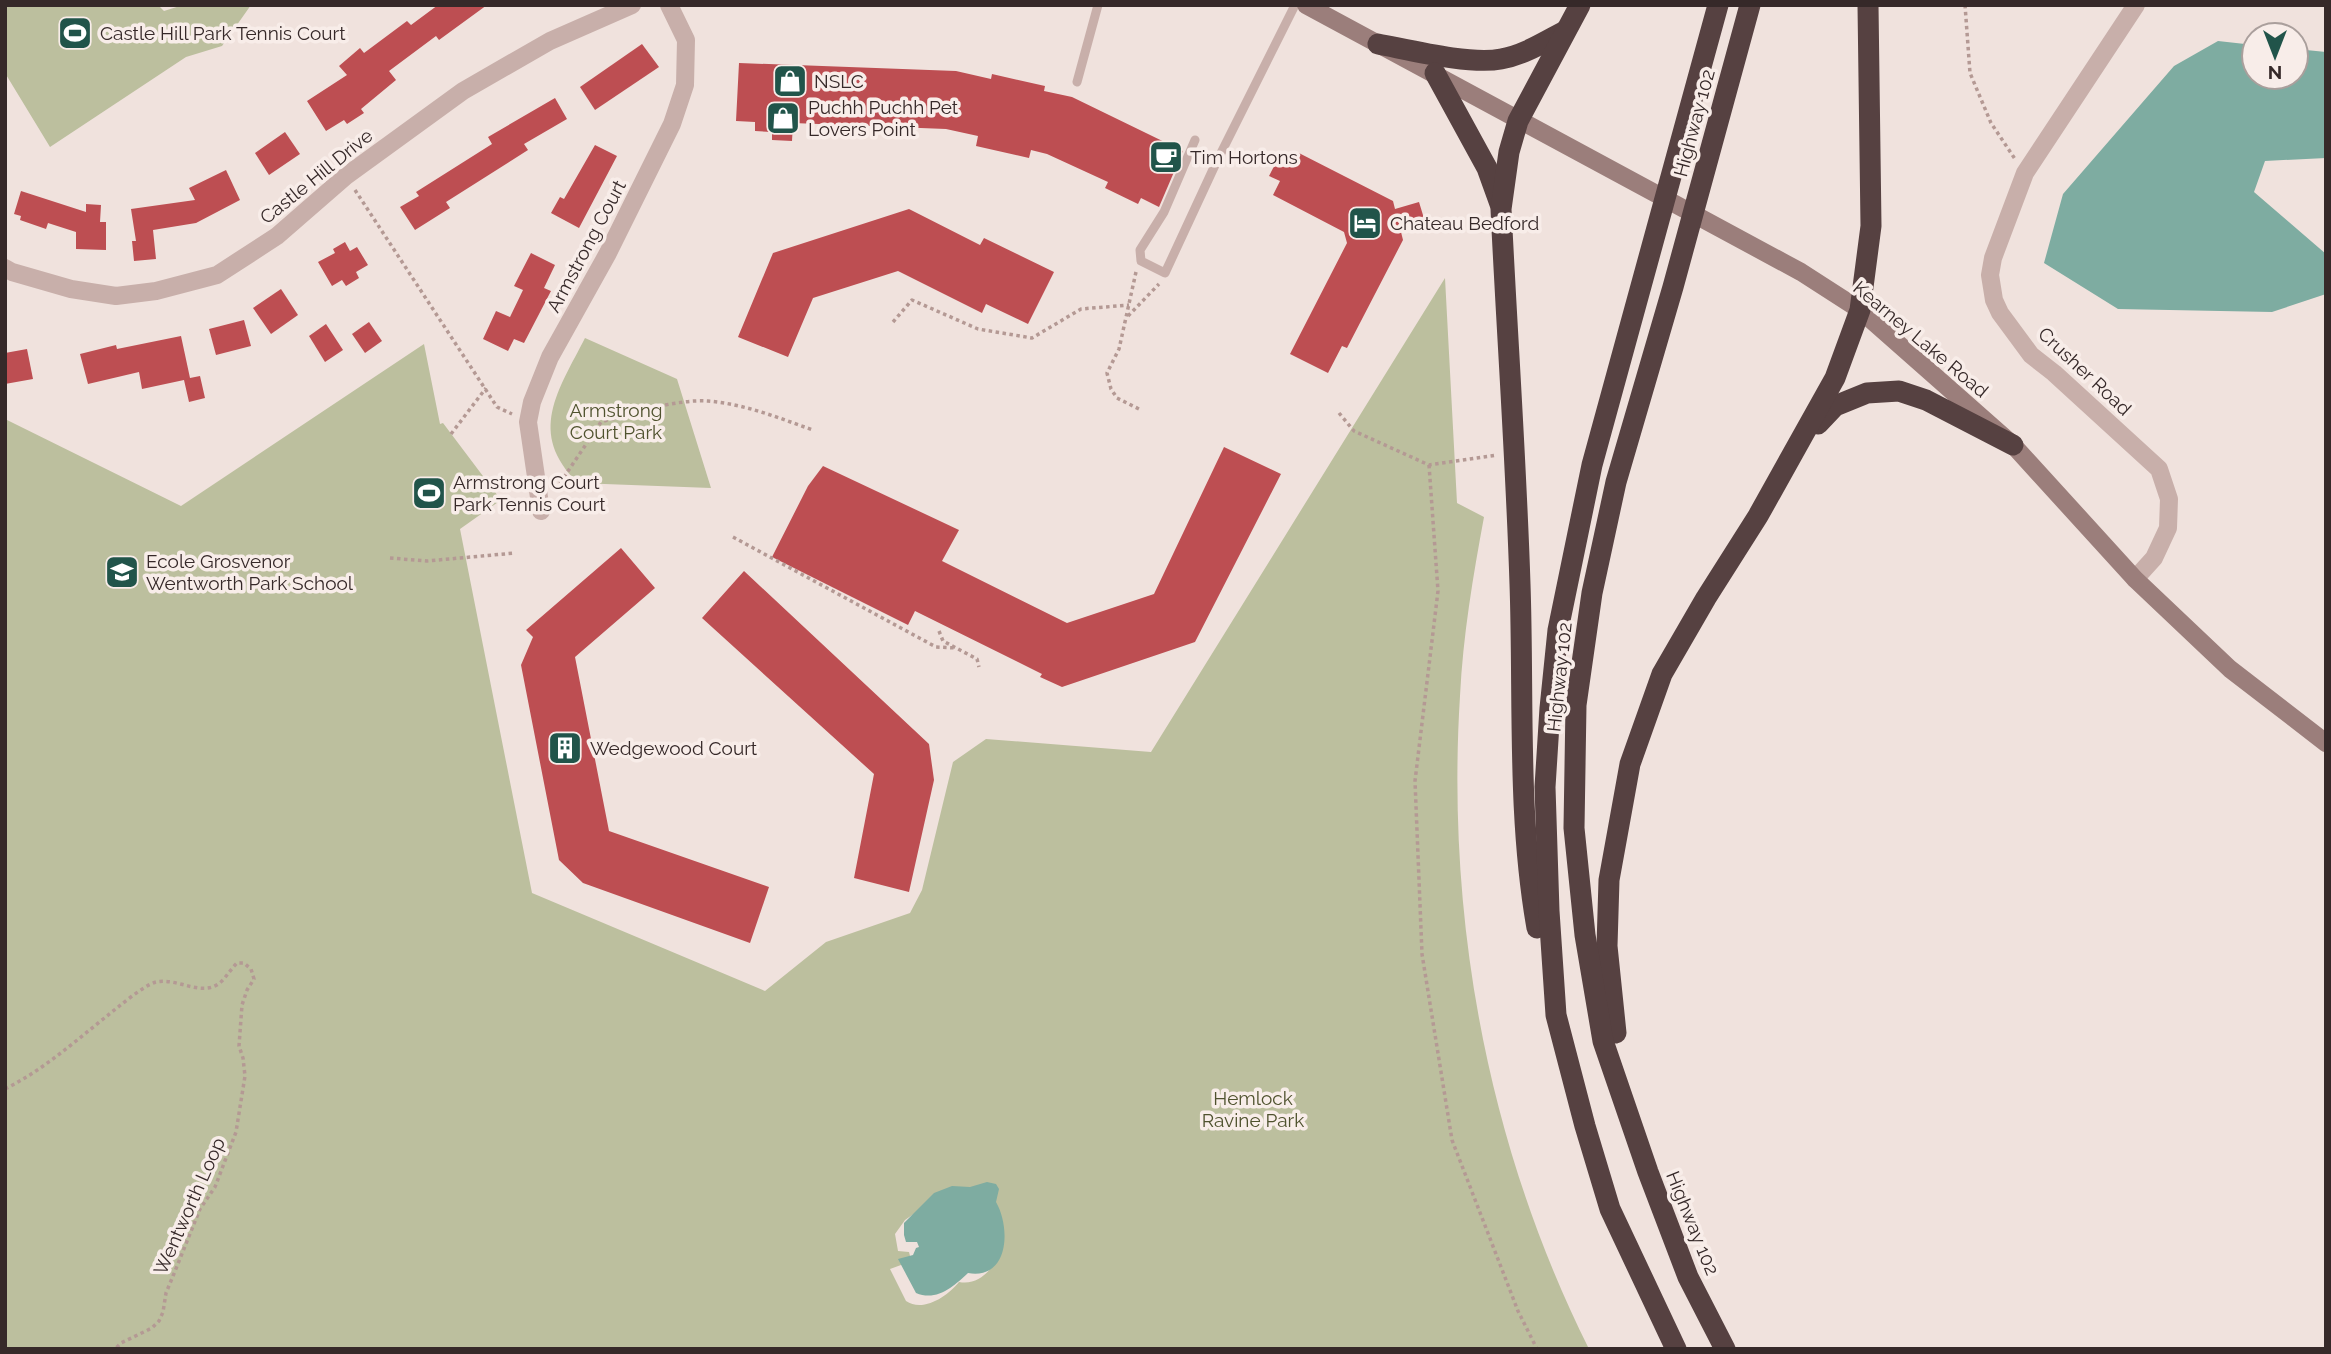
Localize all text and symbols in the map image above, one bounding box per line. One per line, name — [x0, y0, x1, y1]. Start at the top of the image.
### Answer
sports icon: Castle Hill Park Tennis Court — [56, 14, 94, 52]
north arrow — [2240, 21, 2310, 91]
place label: Castle Hill Park Tennis Court — [100, 22, 346, 44]
shop icon: NSLC — [771, 62, 809, 100]
text: N — [2268, 62, 2282, 84]
street label: Highway 102 — [1669, 67, 1719, 179]
place label: NSLC — [814, 70, 864, 92]
place label: Puchh Puchh Pet Lovers Point — [808, 96, 959, 140]
shop icon: Puchh Puchh Pet Lovers Point — [764, 99, 802, 137]
street label: Castle Hill Drive — [255, 124, 377, 228]
cafe icon: Tim Hortons — [1147, 138, 1185, 176]
place label: Tim Hortons — [1190, 146, 1298, 168]
street label: Armstrong Court — [542, 176, 630, 316]
hotel icon: Chateau Bedford — [1346, 204, 1384, 242]
place label: Chateau Bedford — [1390, 212, 1539, 234]
street label: Kearney Lake Road — [1849, 276, 1993, 402]
street label: Crusher Road — [2034, 322, 2136, 420]
park label: Armstrong Court Park — [569, 399, 663, 443]
place label: Armstrong Court Park Tennis Court — [453, 471, 606, 515]
sports icon: Armstrong Court Park Tennis Court — [410, 474, 448, 512]
place label: Ecole Grosvenor Wentworth Park School — [146, 550, 354, 594]
school or university icon: Ecole Grosvenor Wentworth Park School — [103, 553, 141, 591]
street label: Highway 102 — [1542, 621, 1576, 733]
building icon: Wedgewood Court — [546, 729, 584, 767]
place label: Wedgewood Court — [590, 737, 758, 759]
park label: Hemlock Ravine Park — [1202, 1087, 1304, 1131]
street label: Wentworth Loop — [149, 1134, 229, 1278]
street label: Highway 102 — [1662, 1168, 1724, 1278]

